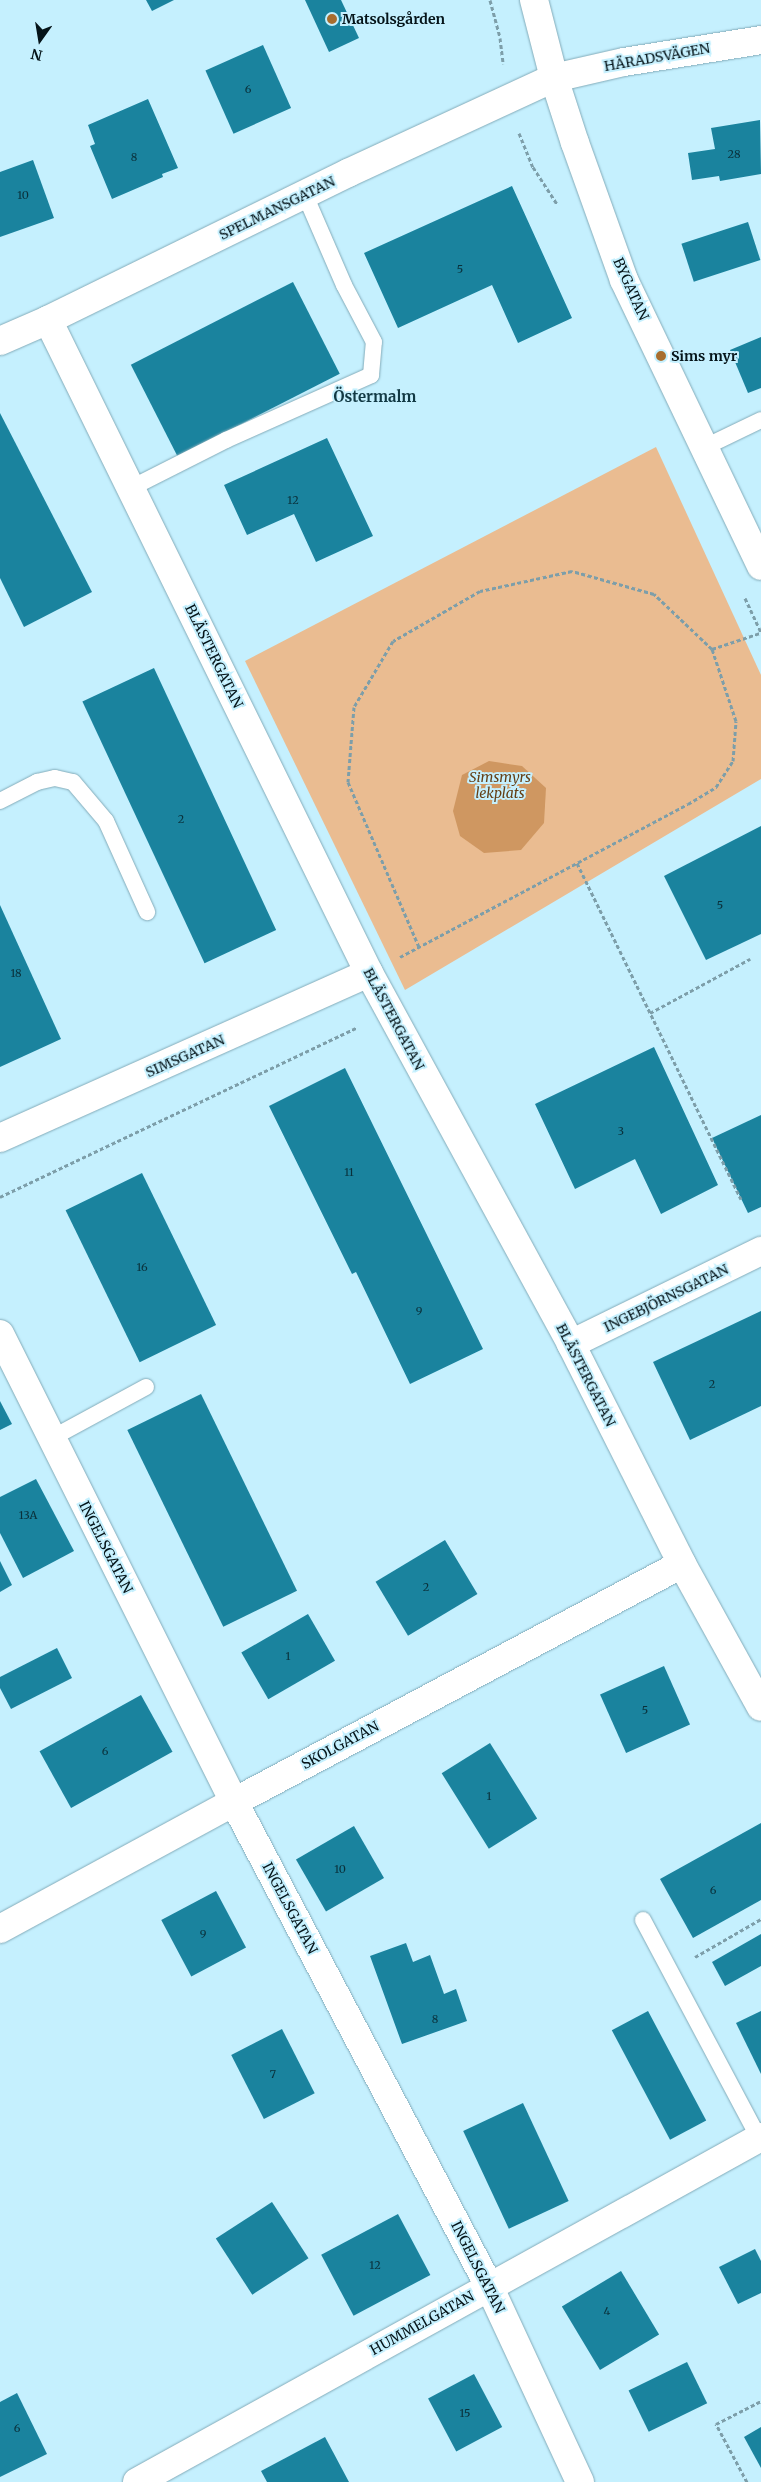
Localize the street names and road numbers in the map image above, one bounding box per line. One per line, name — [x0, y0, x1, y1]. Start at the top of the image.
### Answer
street label: HÄRADSVÄGEN — [603, 39, 711, 75]
street label: SPELMANSGATAN — [216, 173, 338, 243]
street label: BYGATAN — [610, 255, 652, 323]
street label: BLÄSTERGATAN — [182, 601, 246, 711]
street label: BLÄSTERGATAN — [360, 965, 428, 1073]
street label: SIMSGATAN — [143, 1031, 227, 1081]
street label: INGEBJÖRNSGATAN — [601, 1261, 731, 1335]
street label: BLÄSTERGATAN — [553, 1321, 619, 1429]
street label: INGELSGATAN — [76, 1498, 136, 1596]
street label: SKOLGATAN — [298, 1718, 382, 1772]
street label: INGELSGATAN — [259, 1859, 321, 1957]
street label: INGELSGATAN — [448, 2218, 508, 2316]
street label: HUMMELGATAN — [367, 2287, 477, 2359]

